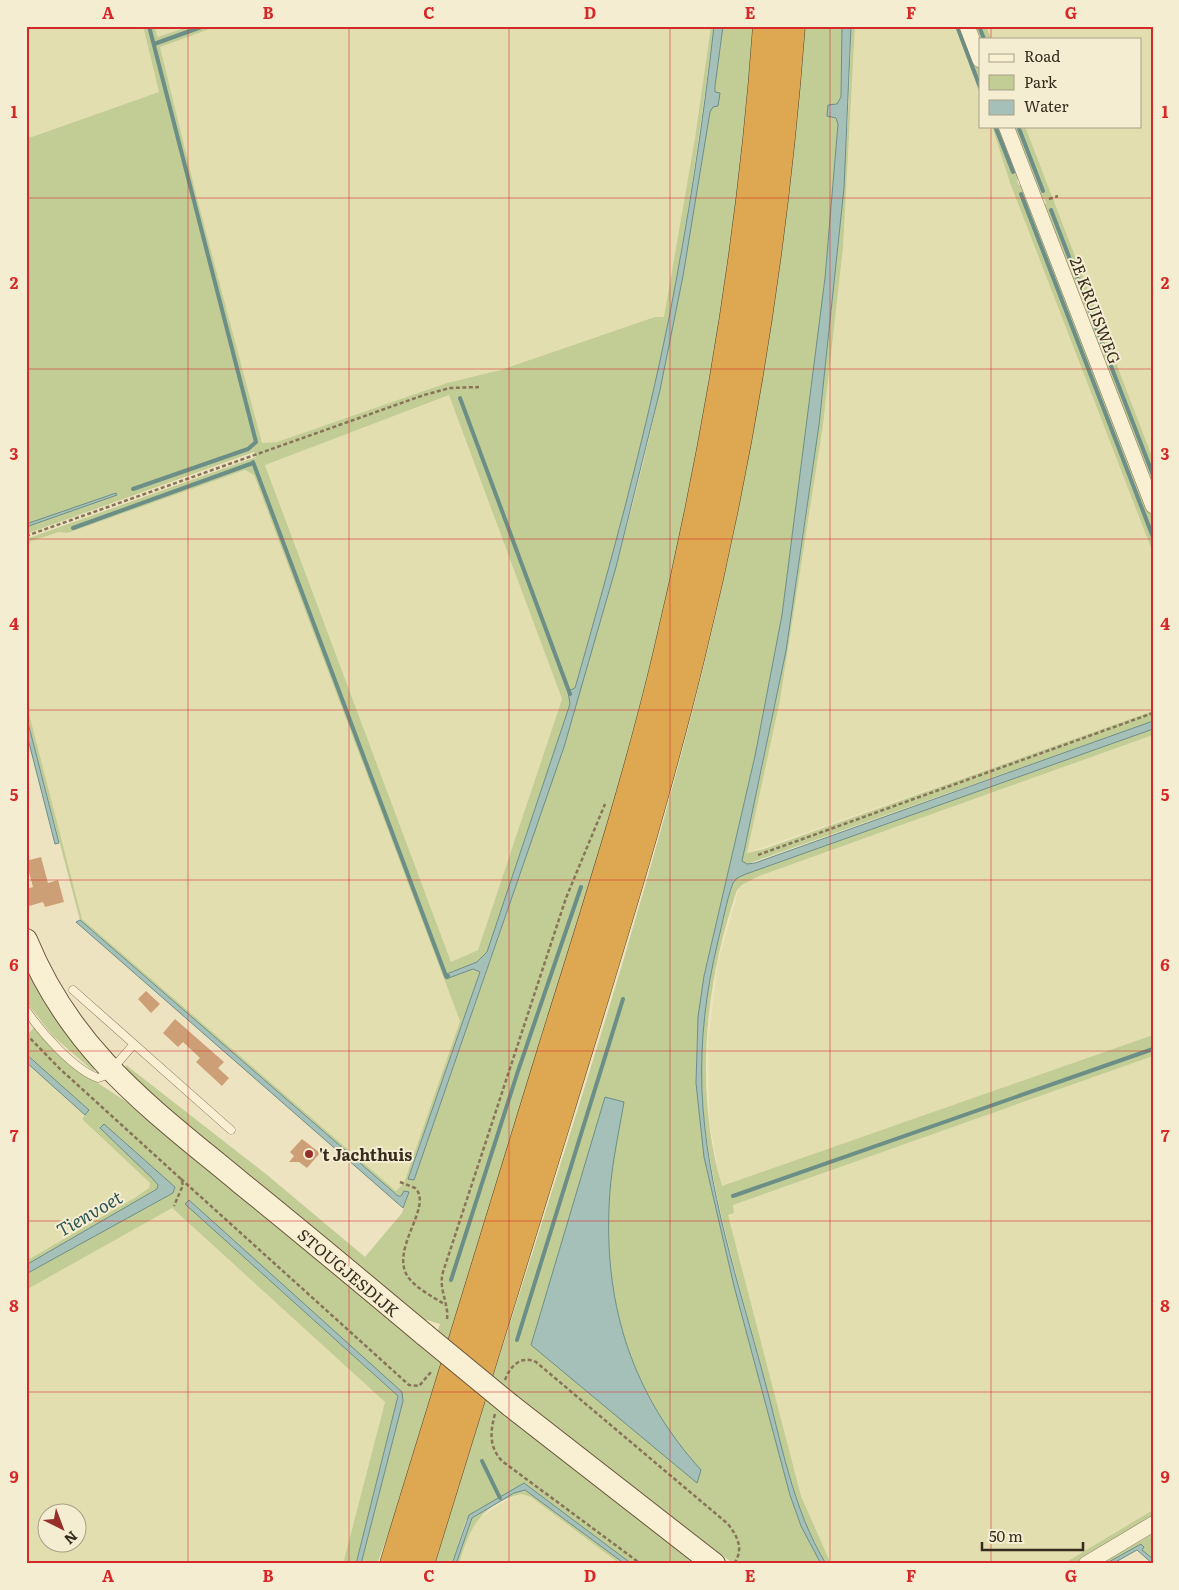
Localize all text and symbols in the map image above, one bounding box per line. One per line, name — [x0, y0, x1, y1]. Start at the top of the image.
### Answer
text: A — [102, 0, 114, 24]
text: B — [262, 0, 274, 24]
text: C — [423, 0, 435, 24]
text: D — [584, 0, 596, 24]
text: E — [745, 0, 756, 24]
text: F — [906, 0, 916, 24]
text: G — [1065, 0, 1077, 24]
legend — [979, 38, 1142, 128]
text: Road — [1024, 44, 1060, 67]
text: Park — [1024, 70, 1058, 93]
text: Water — [1024, 94, 1069, 117]
text: 1 — [11, 99, 18, 123]
text: 1 — [1162, 99, 1169, 123]
street label: 2E KRUISWEG — [1065, 253, 1127, 367]
text: 2 — [10, 270, 19, 294]
text: 2 — [1161, 270, 1170, 294]
text: 3 — [10, 441, 19, 465]
text: 3 — [1161, 441, 1170, 465]
text: 4 — [9, 611, 19, 635]
text: 4 — [1160, 611, 1170, 635]
text: 5 — [10, 782, 19, 806]
text: 5 — [1161, 782, 1170, 806]
text: 6 — [9, 952, 19, 976]
text: 6 — [1160, 952, 1170, 976]
text: 7 — [10, 1123, 19, 1147]
text: 7 — [1161, 1123, 1170, 1147]
place label: 't Jachthuis — [319, 1142, 412, 1166]
marker: 't Jachthuis — [303, 1148, 315, 1160]
water label: Tienvoet — [51, 1183, 127, 1243]
street label: STOUGJESDIJK — [293, 1222, 405, 1322]
text: 8 — [9, 1293, 19, 1317]
text: 8 — [1160, 1293, 1170, 1317]
text: 9 — [9, 1464, 19, 1488]
text: 9 — [1160, 1464, 1170, 1488]
north arrow — [38, 1502, 88, 1552]
scale bar — [982, 1520, 1083, 1552]
text: 50 m — [989, 1524, 1023, 1547]
text: N — [60, 1527, 82, 1550]
text: A — [102, 1563, 114, 1587]
text: B — [262, 1563, 274, 1587]
text: C — [423, 1563, 435, 1587]
text: D — [584, 1563, 596, 1587]
text: E — [745, 1563, 756, 1587]
text: F — [906, 1563, 916, 1587]
text: G — [1065, 1563, 1077, 1587]

